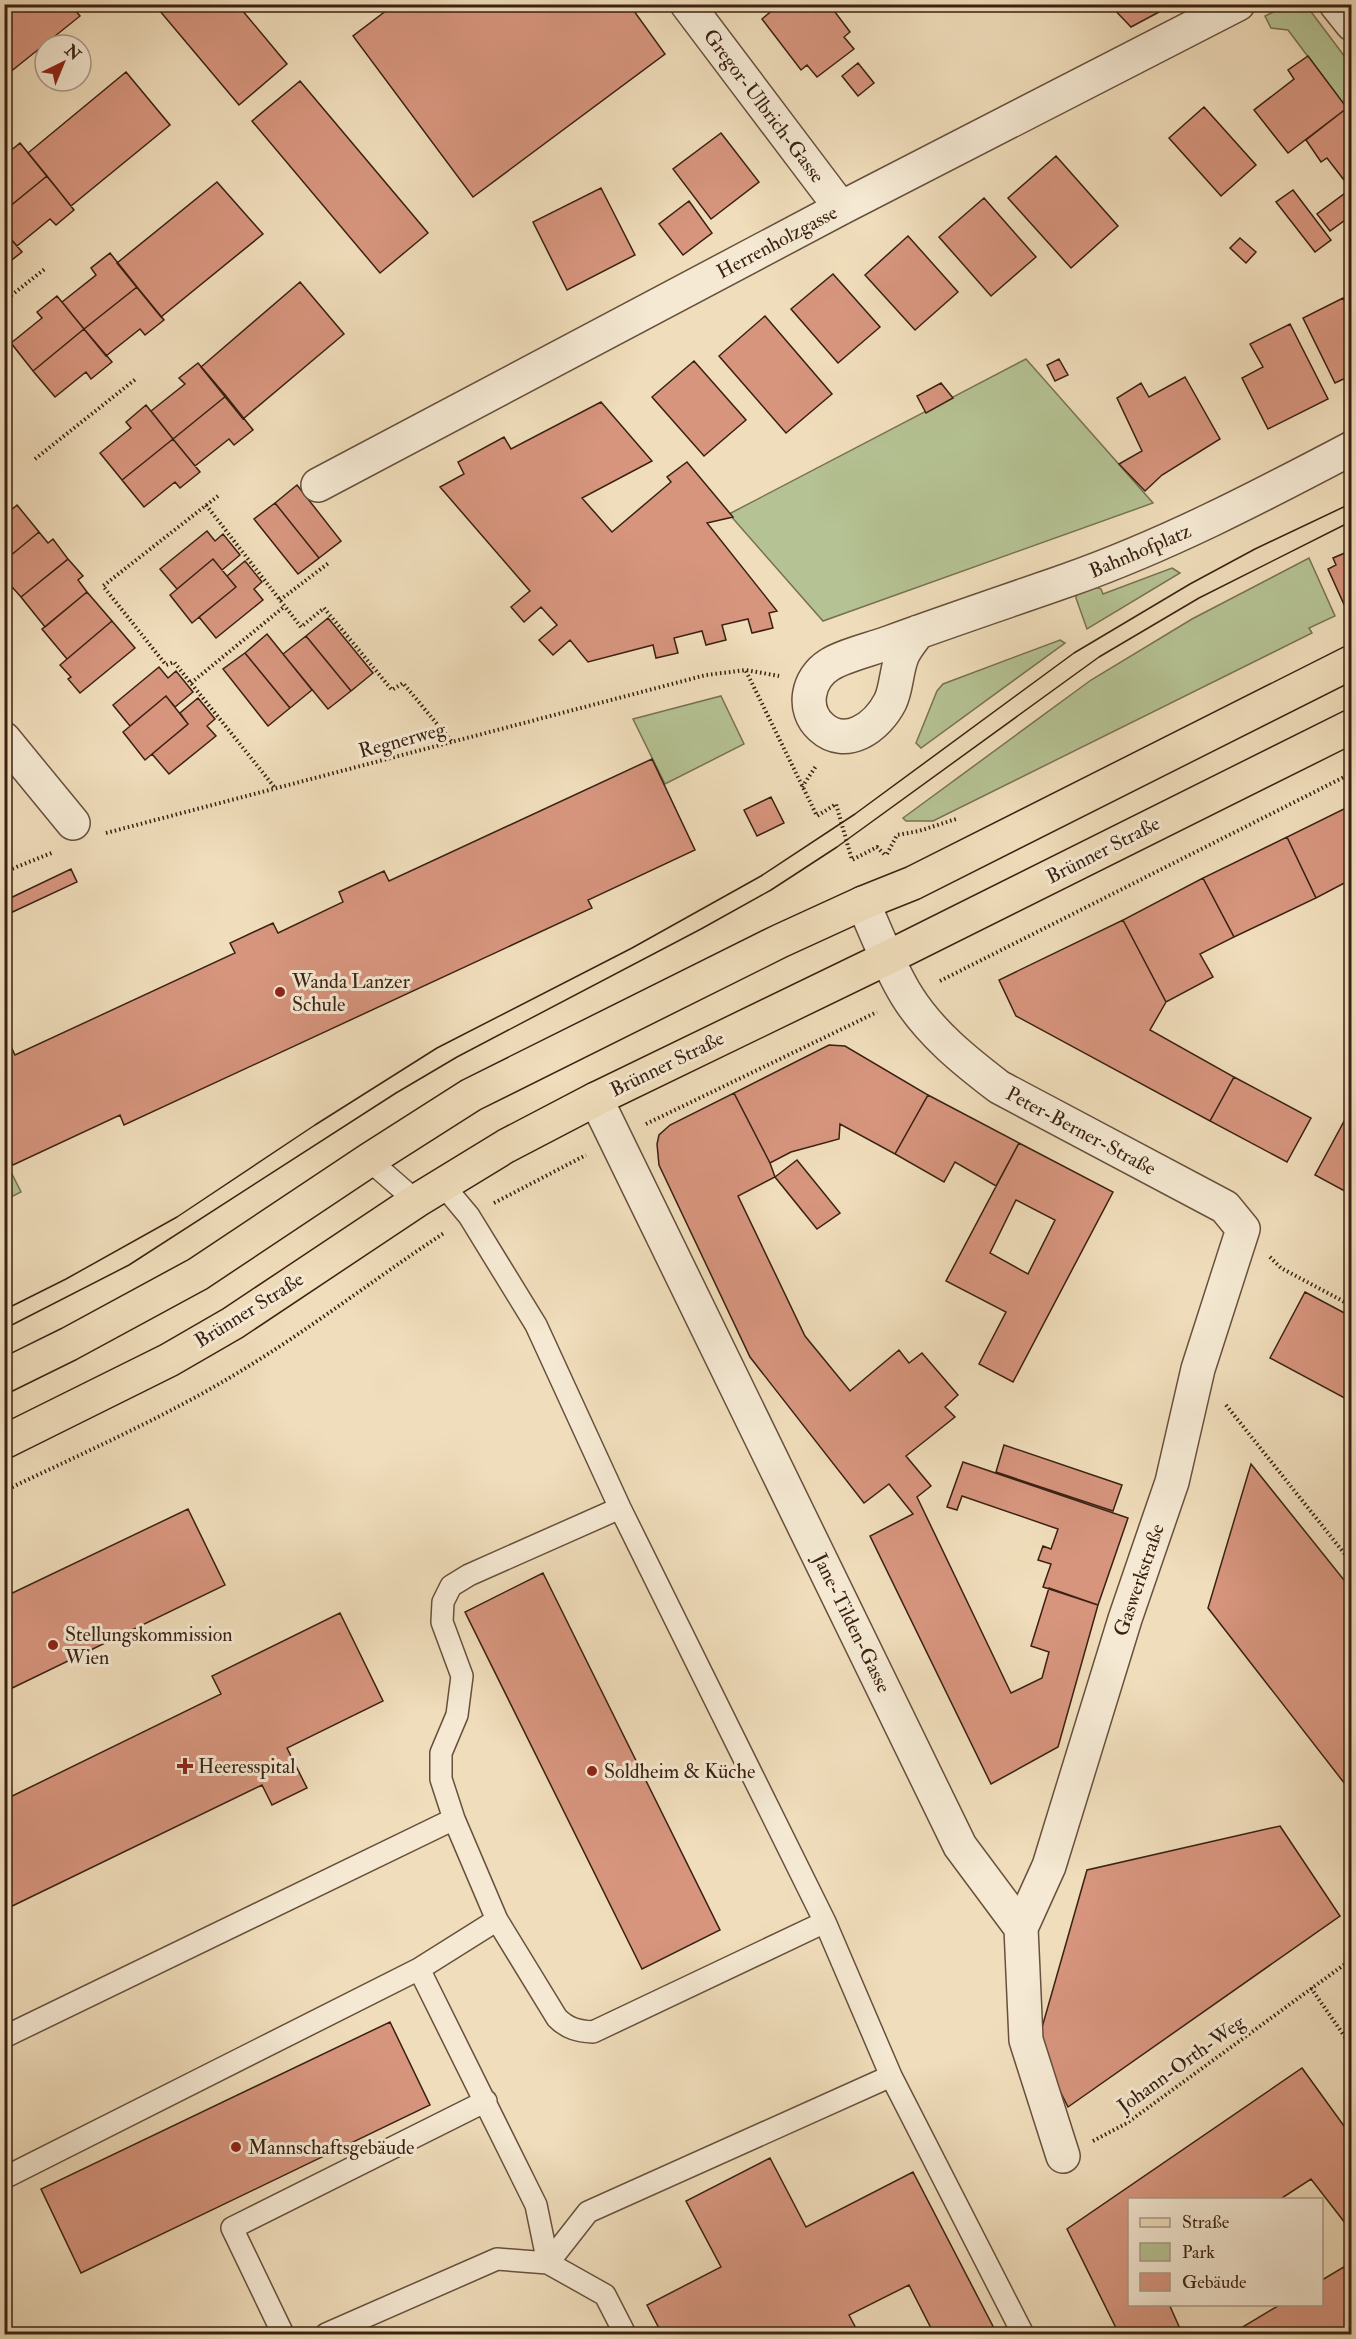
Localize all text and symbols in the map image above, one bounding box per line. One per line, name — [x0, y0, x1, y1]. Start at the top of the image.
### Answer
street label: Gregor-Ulbrich-Gasse — [698, 24, 830, 188]
north arrow — [33, 33, 93, 93]
text: N — [60, 40, 85, 65]
street label: Herrenholzgasse — [712, 200, 842, 284]
street label: Bahnhofplatz — [1085, 518, 1195, 585]
street label: Regnerweg — [356, 716, 449, 764]
street label: Brünner Straße — [1042, 811, 1164, 889]
place label: Wanda Lanzer Schule — [291, 969, 410, 1017]
marker: Wanda Lanzer Schule — [273, 985, 287, 999]
street label: Brünner Straße — [606, 1026, 728, 1102]
street label: Peter-Berner-Straße — [1002, 1081, 1160, 1181]
street label: Brünner Straße — [190, 1267, 308, 1353]
street label: Gaswerkstraße — [1108, 1520, 1170, 1640]
street label: Jane-Tilden-Gasse — [807, 1548, 897, 1697]
place label: Stellungskommission Wien — [64, 1622, 233, 1670]
marker: Stellungskommission Wien — [46, 1638, 60, 1652]
place label: Heeresspital — [198, 1754, 295, 1780]
marker: Heeresspital — [176, 1757, 194, 1775]
place label: Soldheim & Küche — [604, 1759, 755, 1784]
marker: Soldheim & Küche — [585, 1764, 599, 1778]
street label: Johann-Orth-Weg — [1112, 2009, 1250, 2119]
place label: Mannschaftsgebäude — [248, 2135, 414, 2160]
marker: Mannschaftsgebäude — [229, 2140, 243, 2154]
legend — [1128, 2198, 1323, 2306]
text: Straße — [1182, 2211, 1230, 2234]
text: Park — [1182, 2241, 1215, 2264]
text: Gebäude — [1182, 2271, 1247, 2294]

